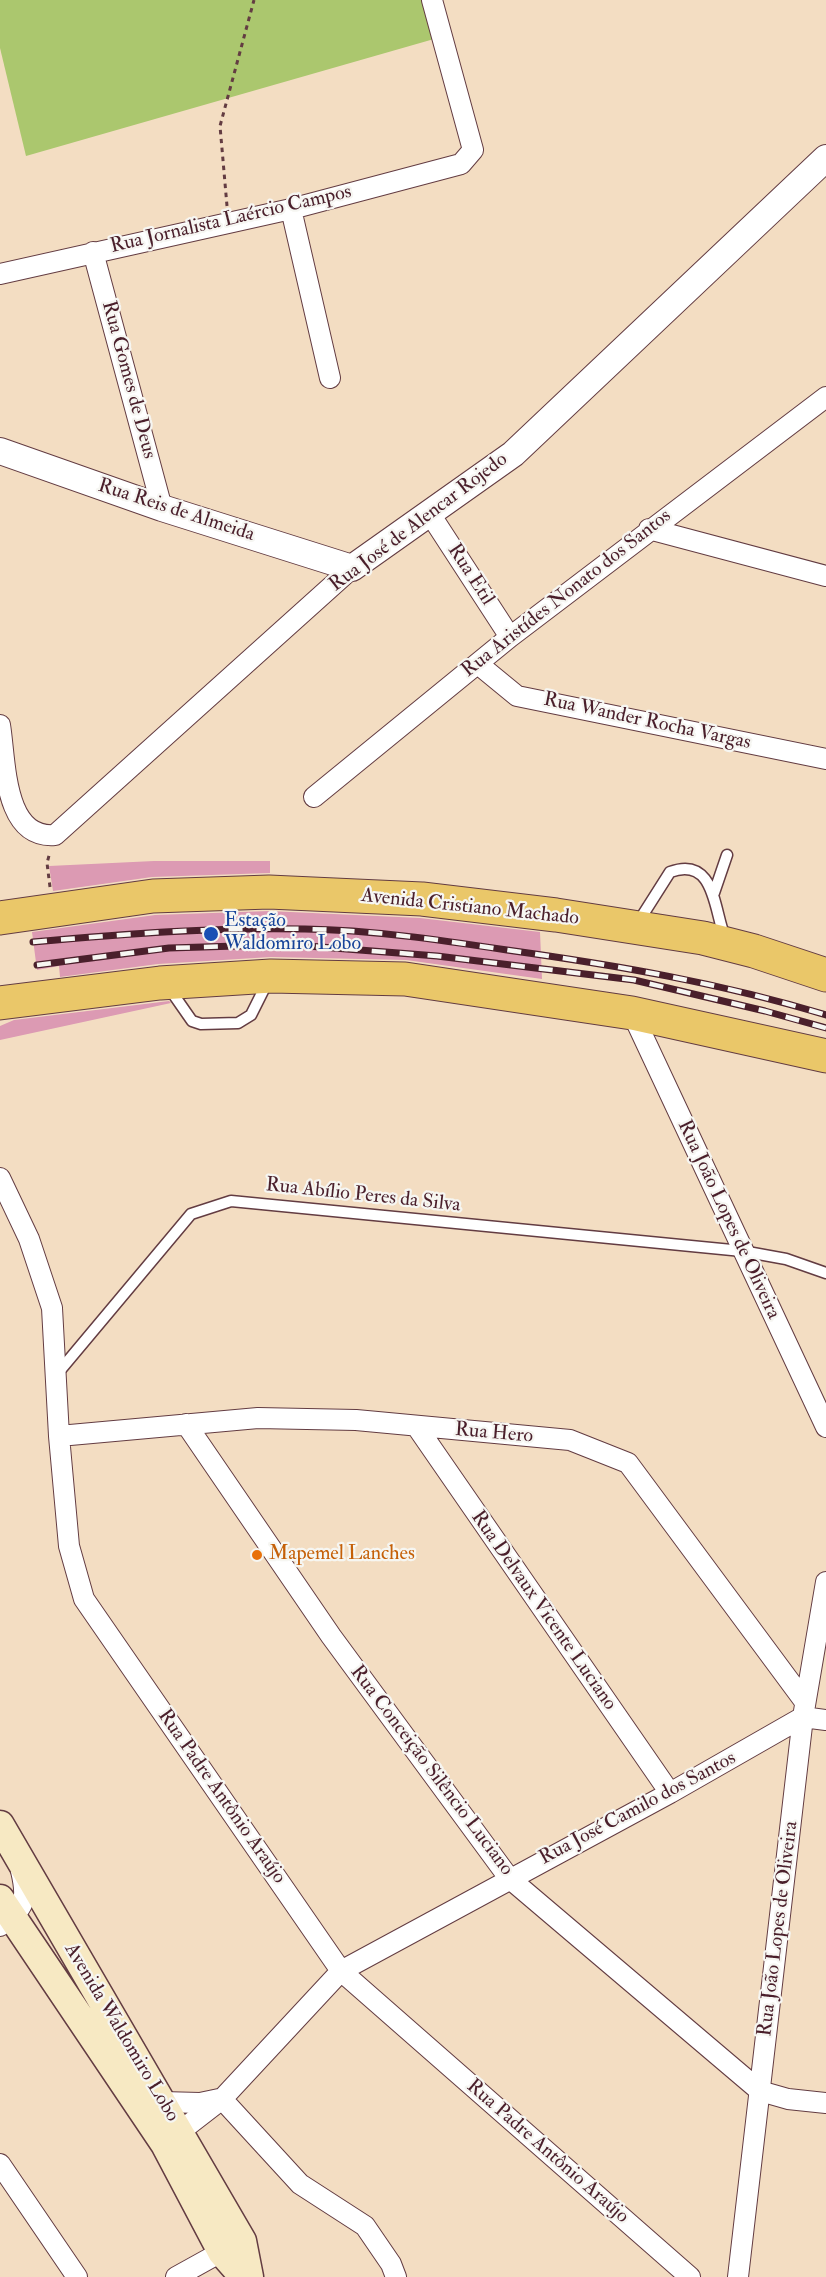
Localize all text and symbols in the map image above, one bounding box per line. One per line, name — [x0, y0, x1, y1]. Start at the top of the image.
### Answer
street label: Rua Jornalista Laércio Campos — [108, 181, 354, 259]
street label: Rua Gomes de Deus — [95, 298, 161, 462]
street label: Rua José de Alencar Rojedo — [325, 448, 513, 598]
street label: Rua Reis de Almeida — [95, 474, 257, 548]
street label: Rua Aristídes Nonato dos Santos — [458, 505, 676, 683]
street label: Rua Etil — [441, 540, 499, 610]
street label: Rua Wander Rocha Vargas — [541, 688, 753, 756]
street label: Avenida Cristiano Machado — [360, 885, 580, 931]
place label: Estação Waldomiro Lobo — [224, 910, 361, 957]
marker: Estação Waldomiro Lobo — [202, 925, 220, 943]
street label: Rua João Lopes de Oliveira — [671, 1117, 785, 1323]
street label: Rua Abílio Peres da Silva — [264, 1174, 462, 1218]
street label: Rua Hero — [454, 1419, 534, 1449]
street label: Rua Delvaux Vicente Luciano — [465, 1507, 621, 1715]
place label: Mapemel Lanches — [269, 1543, 415, 1567]
marker: Mapemel Lanches — [250, 1548, 264, 1562]
street label: Rua Conceição Silêncio Luciano — [344, 1661, 518, 1881]
street label: Rua Padre Antônio Araújo — [152, 1705, 290, 1889]
street label: Rua José Camilo dos Santos — [536, 1747, 740, 1871]
street label: Rua João Lopes de Oliveira — [754, 1820, 804, 2038]
street label: Avenida Waldomiro Lobo — [58, 1939, 184, 2127]
street label: Rua Padre Antônio Araújo — [461, 2075, 633, 2229]

